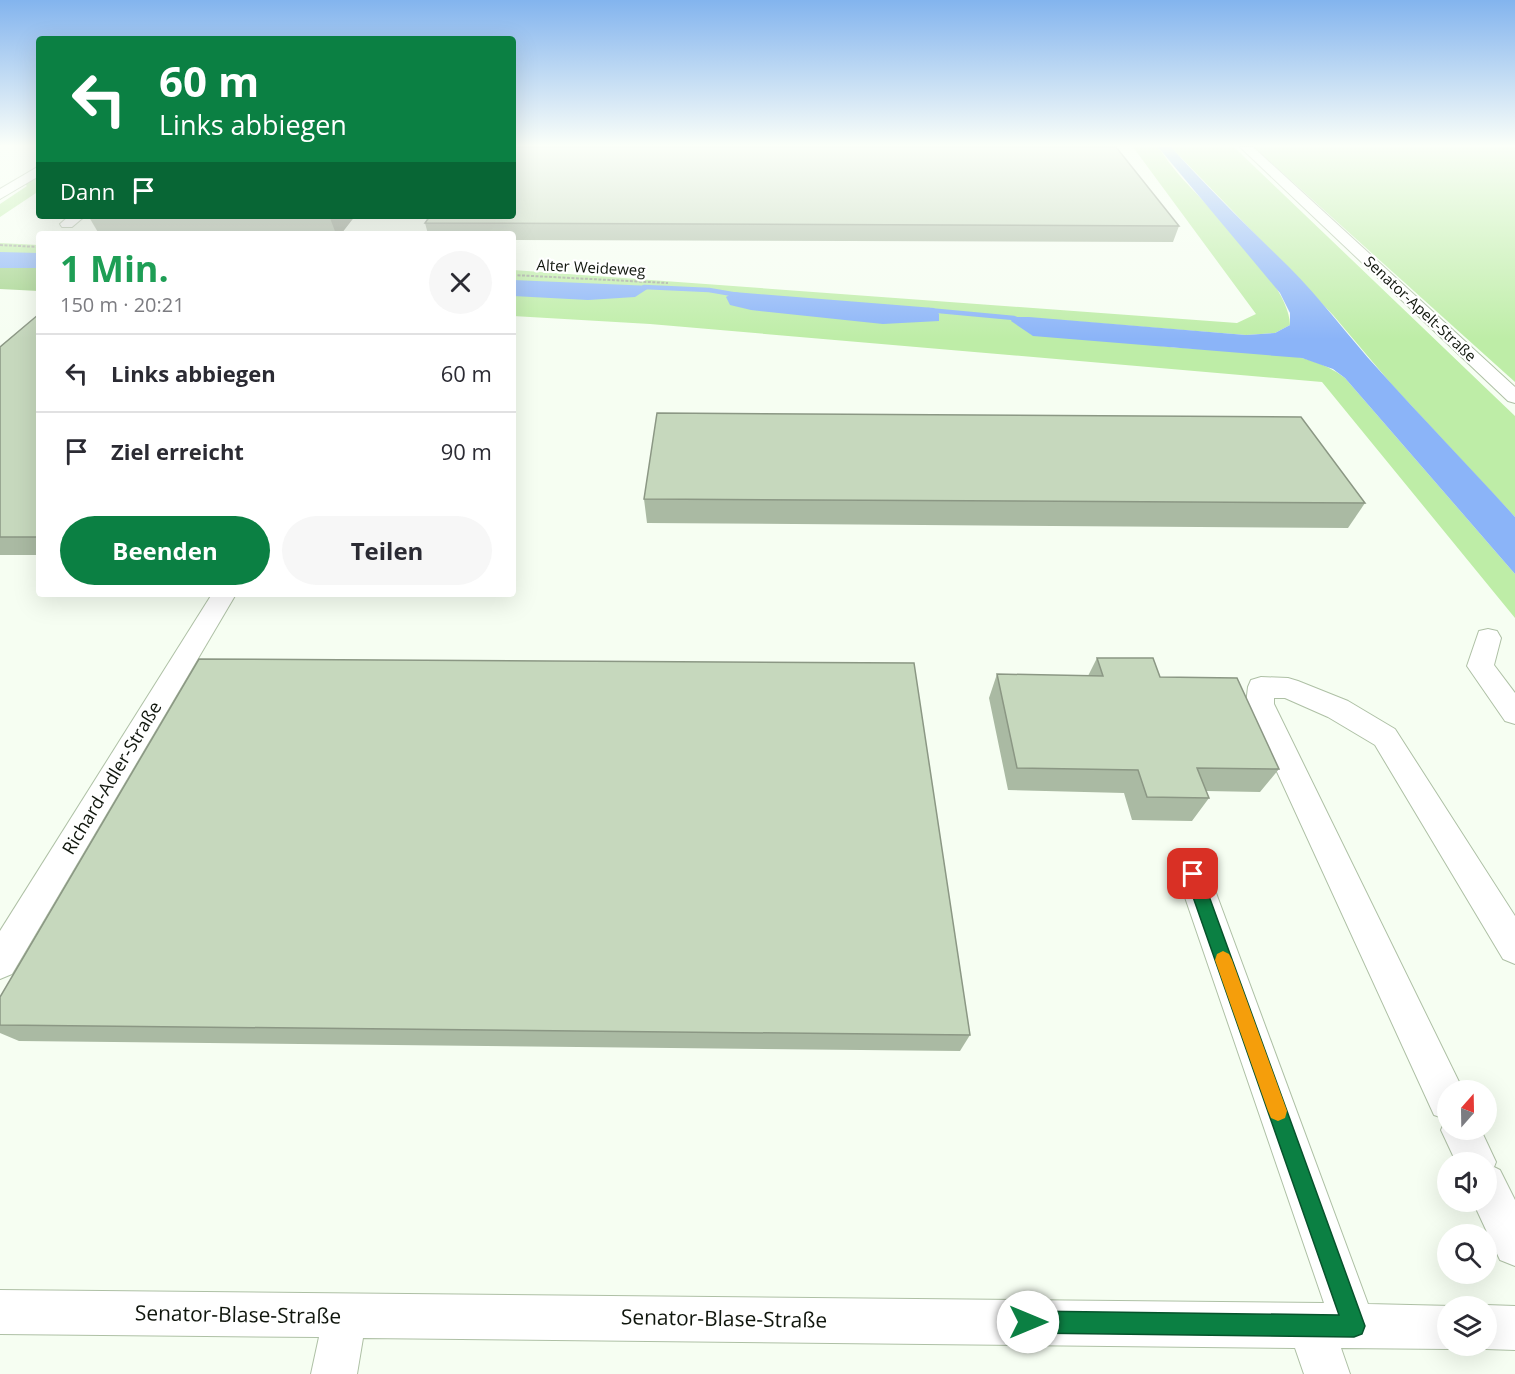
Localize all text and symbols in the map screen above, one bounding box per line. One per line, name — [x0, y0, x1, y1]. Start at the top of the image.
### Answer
text: 60 m — [159, 52, 259, 109]
icon: left — [60, 60, 138, 138]
text: Links abbiegen — [159, 106, 347, 143]
icon: arrive — [127, 174, 160, 207]
text: Dann — [60, 176, 115, 206]
text: 1 Min. — [60, 244, 169, 293]
button: close — [429, 251, 492, 314]
street label: Senator-Apelt-Straße — [1360, 251, 1481, 365]
street label: Alter Weideweg — [536, 254, 646, 280]
text: 150 m · 20:21 — [60, 291, 185, 318]
icon: left — [60, 357, 93, 390]
text: Links abbiegen — [111, 358, 276, 388]
text: 60 m — [441, 358, 492, 388]
icon: arrive — [60, 435, 93, 468]
text: Ziel erreicht — [111, 436, 244, 466]
text: 90 m — [441, 436, 492, 466]
button: Beenden — [60, 516, 270, 585]
button: Teilen — [282, 516, 492, 585]
street label: Richard-Adler-Straße — [56, 696, 166, 859]
pin — [1167, 848, 1218, 899]
icon: arrive — [1176, 857, 1209, 890]
north arrow — [1437, 1080, 1497, 1140]
map controls — [1437, 1080, 1497, 1356]
button: sound — [1437, 1152, 1497, 1212]
button: search — [1437, 1224, 1497, 1284]
position arrow — [996, 1290, 1060, 1354]
button: layers — [1437, 1296, 1497, 1356]
street label: Senator-Blase-Straße — [135, 1298, 342, 1330]
street label: Senator-Blase-Straße — [621, 1302, 828, 1334]

